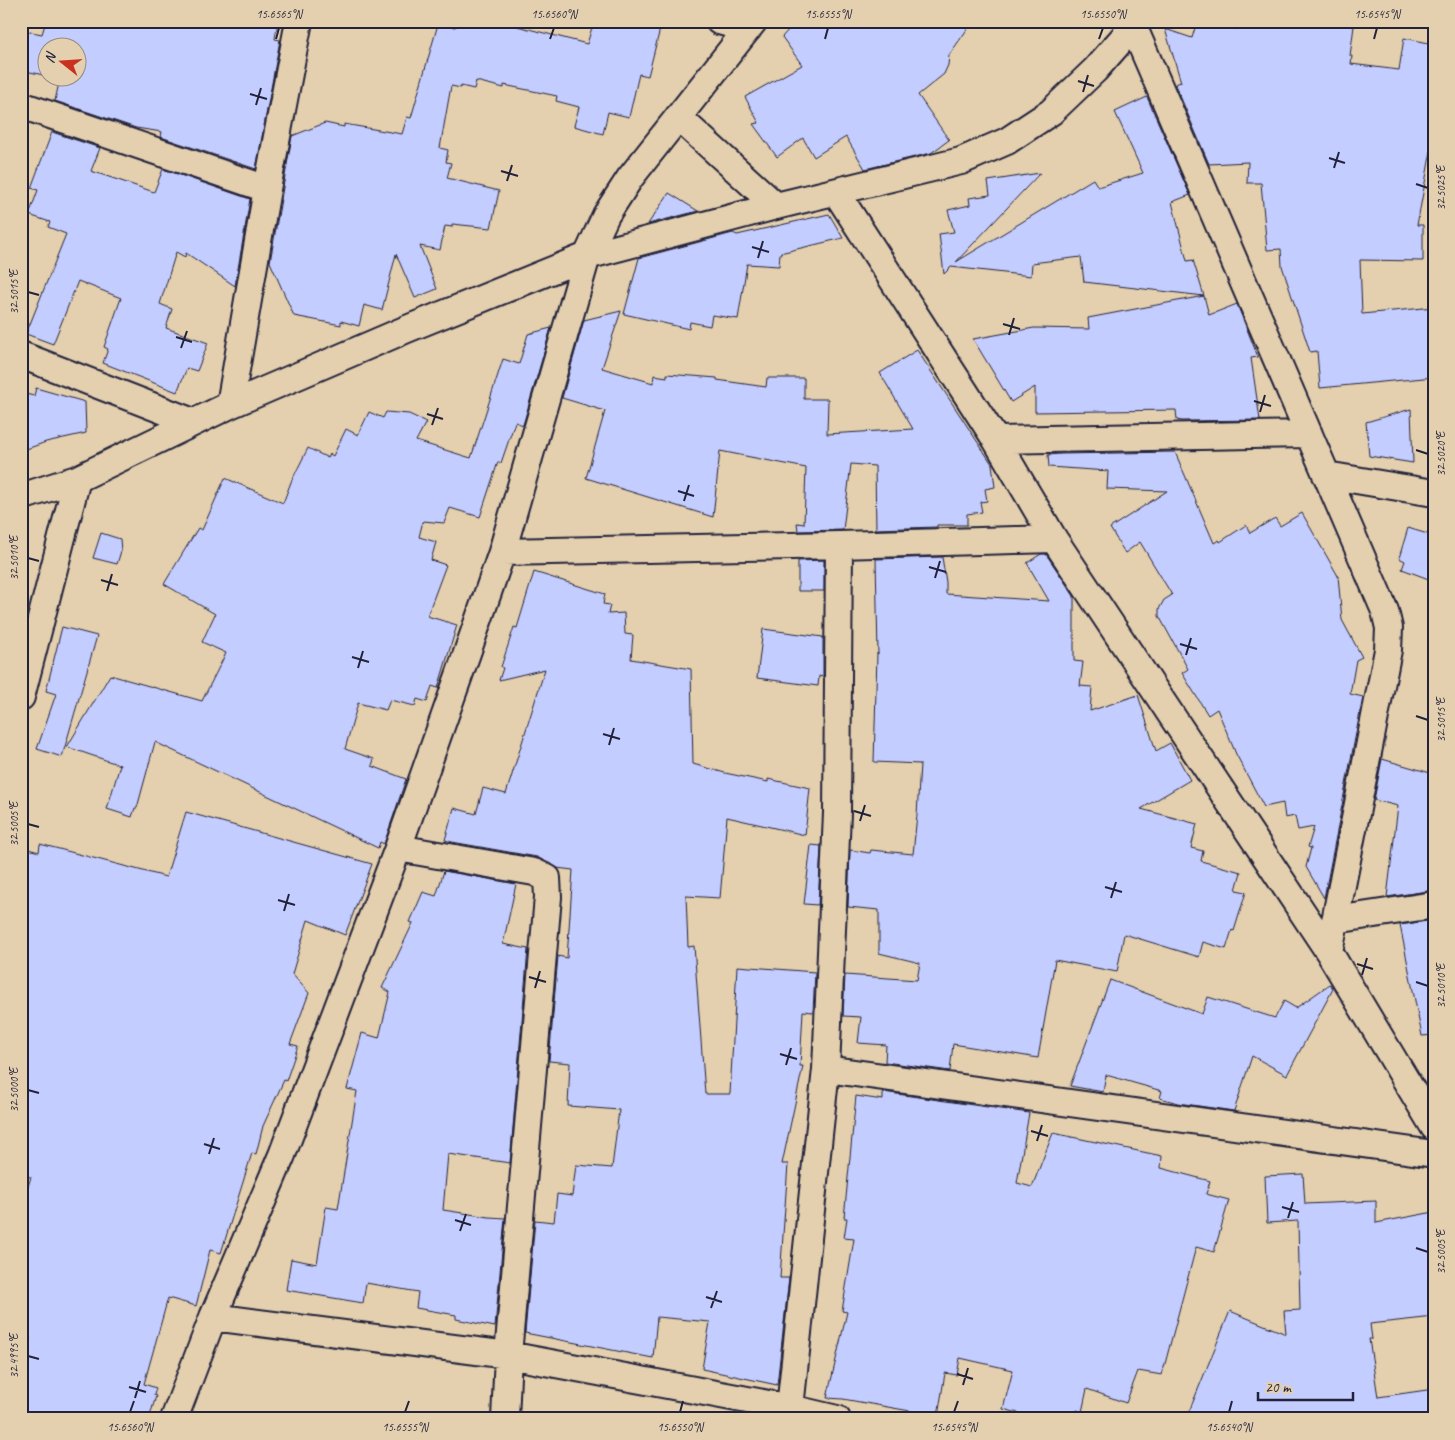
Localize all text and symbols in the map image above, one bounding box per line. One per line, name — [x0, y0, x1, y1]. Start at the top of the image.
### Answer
text: 15.6565°N — [256, 6, 303, 22]
text: 15.6560°N — [531, 6, 578, 22]
text: 15.6555°N — [805, 6, 852, 22]
text: 15.6550°N — [1080, 6, 1127, 22]
text: 15.6545°N — [1354, 6, 1401, 22]
north arrow — [38, 38, 88, 88]
text: N — [41, 49, 60, 65]
text: 32.5025°E — [1433, 164, 1449, 210]
text: 32.5015°E — [6, 268, 22, 314]
text: 32.5020°E — [1433, 430, 1449, 476]
text: 32.5010°E — [6, 534, 22, 580]
text: 32.5015°E — [1433, 696, 1449, 742]
text: 32.5005°E — [6, 800, 22, 846]
text: 32.5010°E — [1433, 962, 1449, 1008]
text: 32.5000°E — [6, 1066, 22, 1112]
text: 32.5005°E — [1433, 1228, 1449, 1274]
text: 32.4995°E — [6, 1332, 22, 1378]
scale bar — [1258, 1370, 1352, 1402]
text: 20 m — [1265, 1378, 1292, 1397]
text: 15.6560°N — [107, 1419, 154, 1435]
text: 15.6555°N — [382, 1419, 429, 1435]
text: 15.6550°N — [657, 1419, 704, 1435]
text: 15.6545°N — [931, 1419, 978, 1435]
text: 15.6540°N — [1206, 1419, 1253, 1435]

